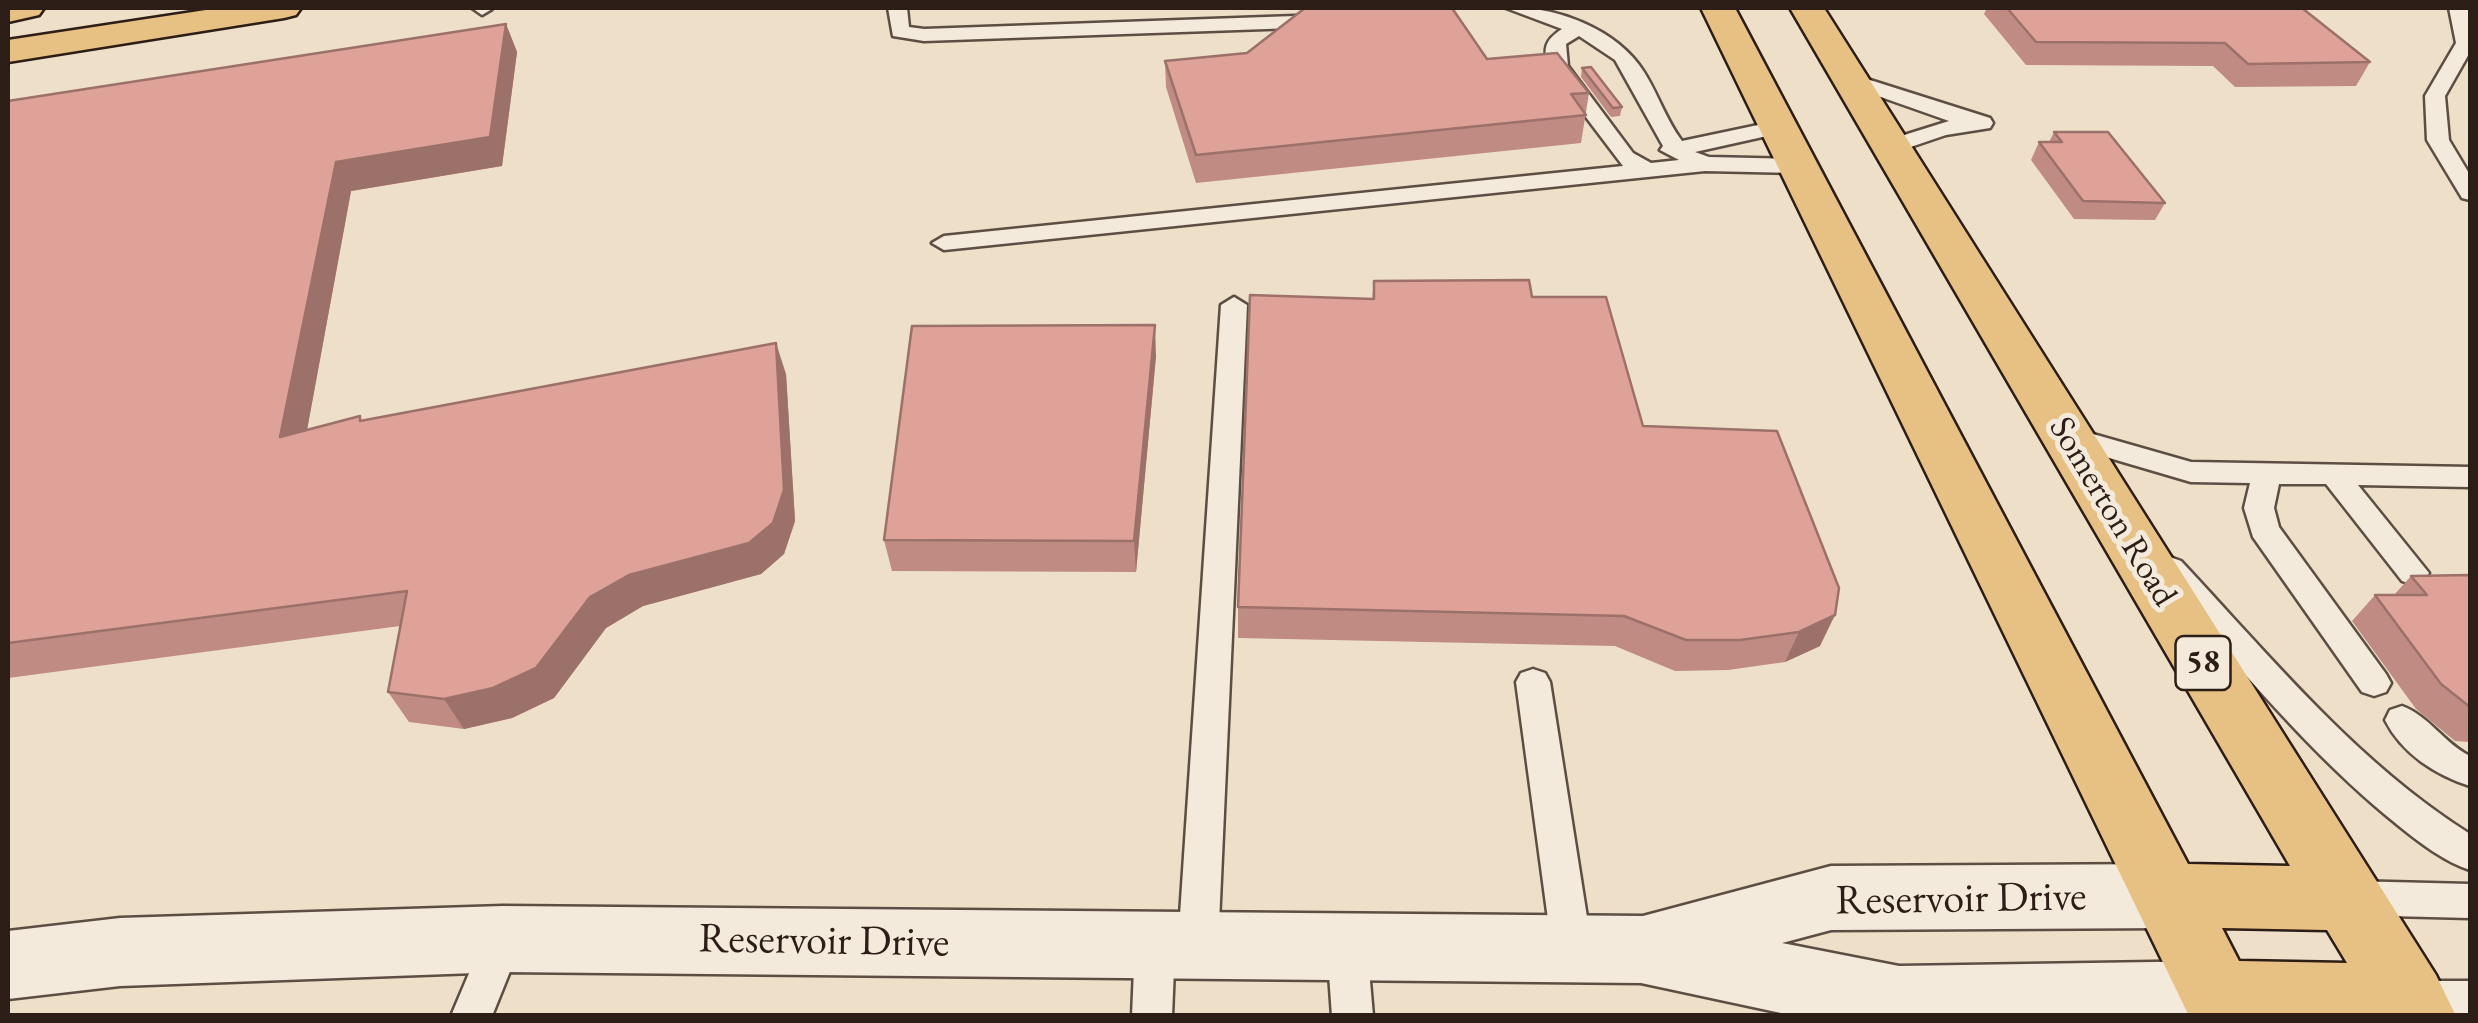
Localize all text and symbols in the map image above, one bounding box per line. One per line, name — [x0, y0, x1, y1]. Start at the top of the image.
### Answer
street label: Somerton Road — [2039, 410, 2185, 614]
road number: 58 — [2176, 636, 2230, 690]
street label: Reservoir Drive — [1835, 873, 2087, 927]
street label: Reservoir Drive — [698, 915, 950, 969]

